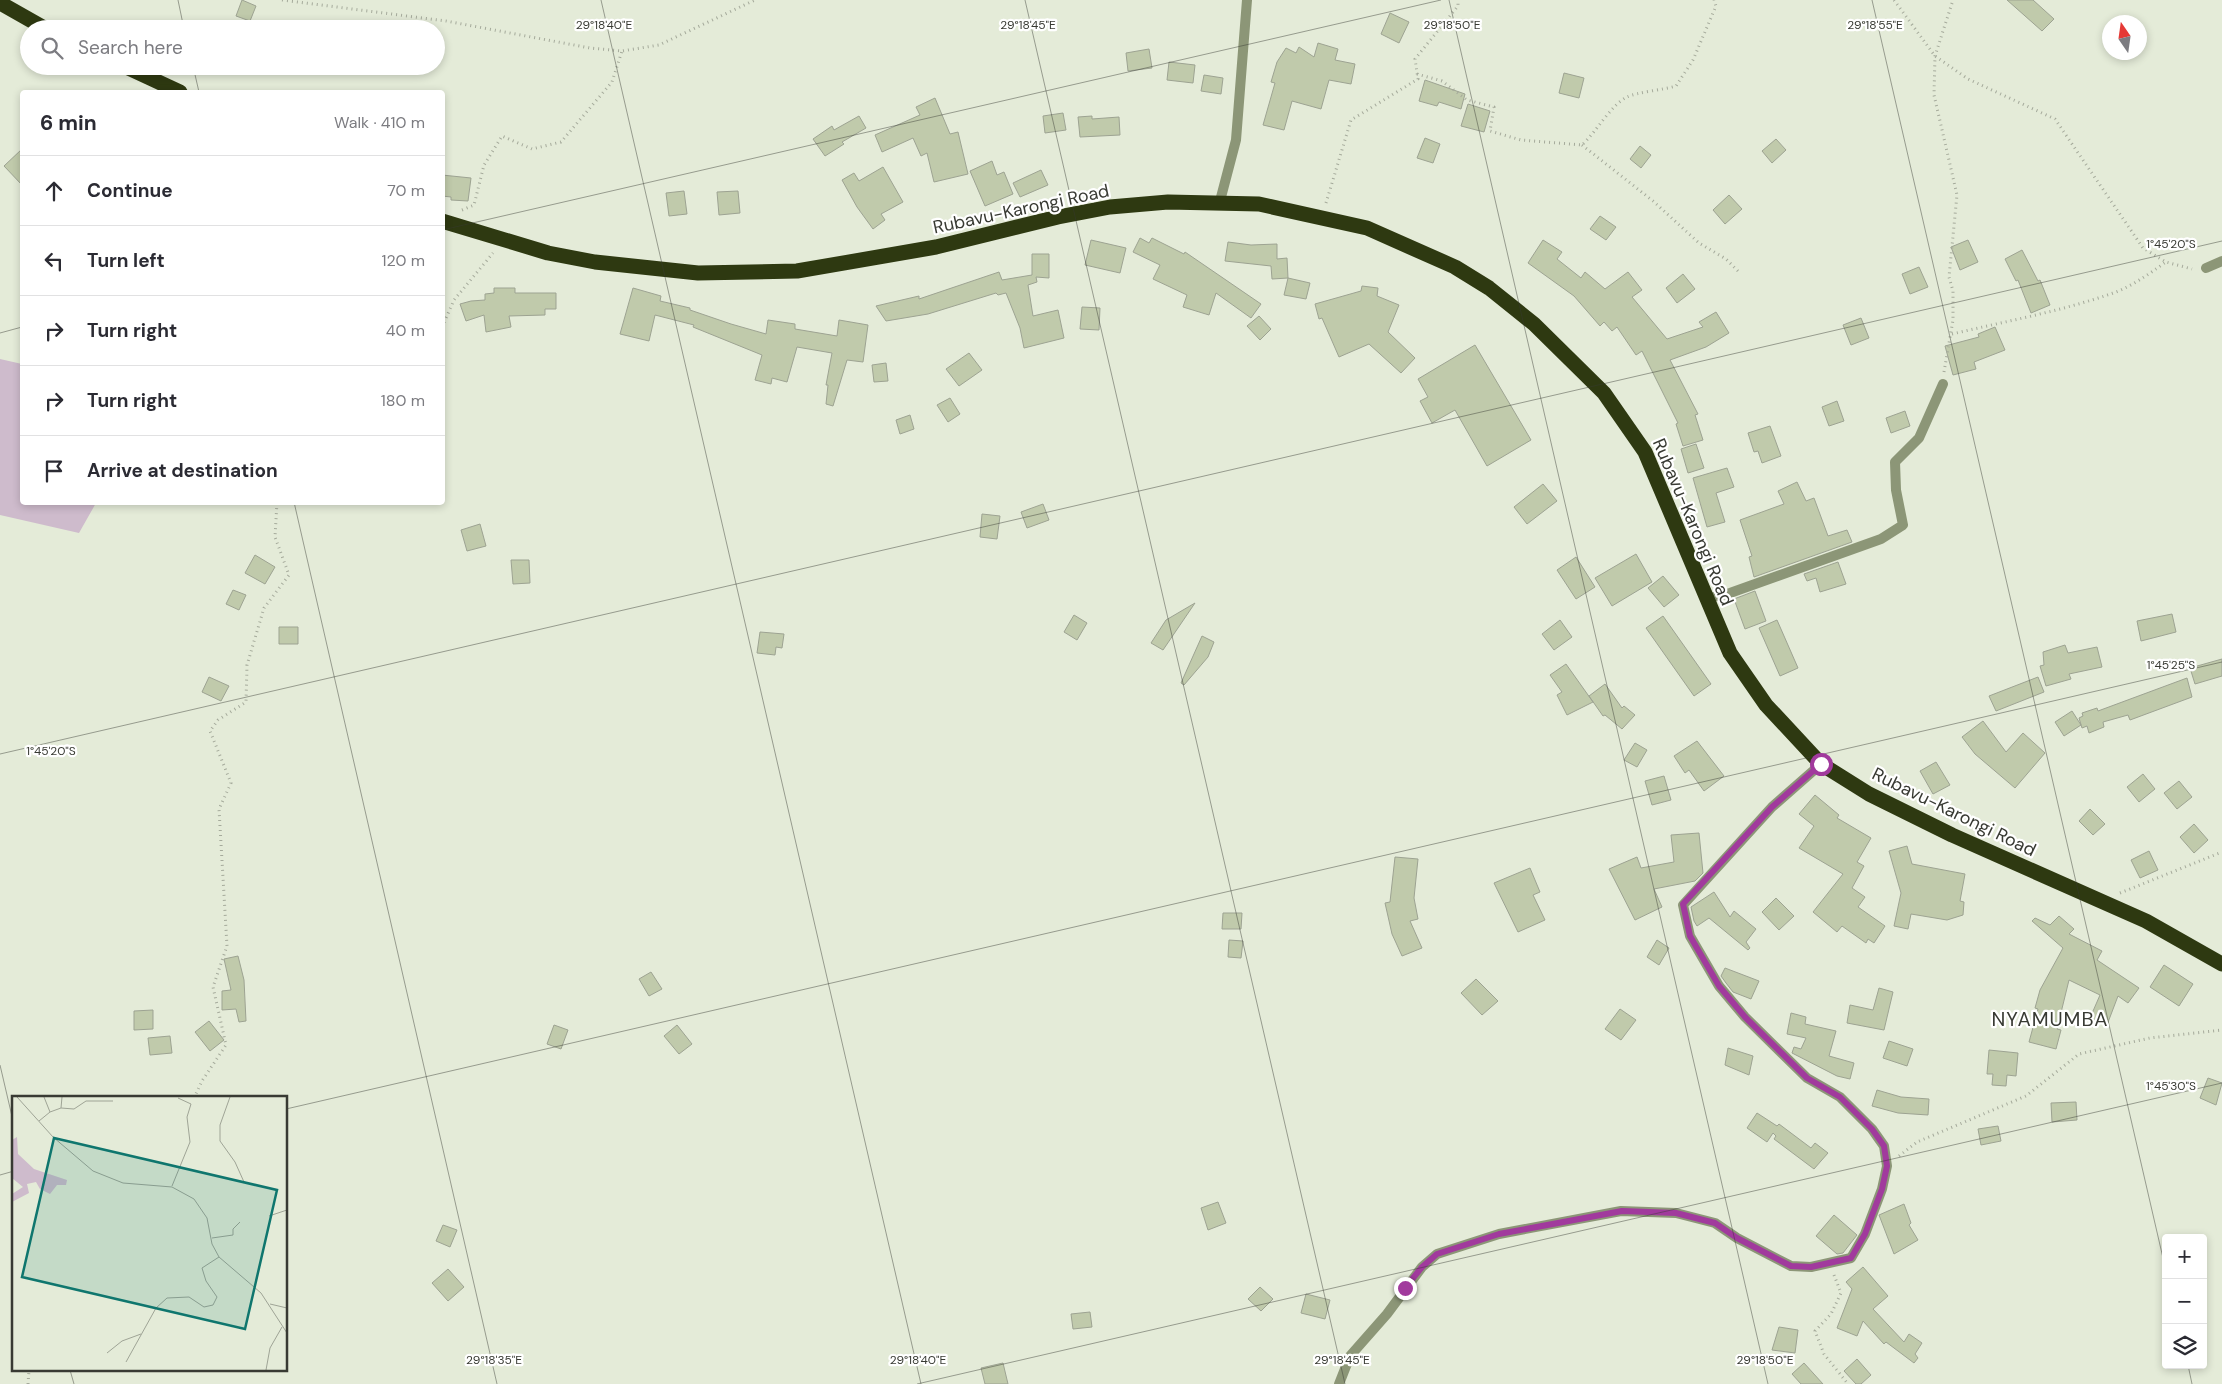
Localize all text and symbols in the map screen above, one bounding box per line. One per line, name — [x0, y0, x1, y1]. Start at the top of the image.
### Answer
north arrow — [2102, 15, 2147, 60]
text: 29°18'40"E — [576, 17, 632, 33]
text: 29°18'45"E — [1000, 17, 1056, 33]
text: 29°18'50"E — [1424, 17, 1481, 33]
text: 29°18'55"E — [1847, 17, 1903, 33]
search box — [20, 20, 445, 75]
icon: search — [38, 34, 66, 62]
text: Search here — [78, 35, 183, 60]
text: 6 min — [40, 109, 97, 137]
text: Walk · 410 m — [334, 112, 425, 133]
icon: ahead — [40, 177, 68, 205]
text: Continue — [87, 178, 173, 203]
street label: Rubavu-Karongi Road — [931, 179, 1111, 239]
text: 70 m — [387, 180, 425, 201]
text: 1°45'20"S — [2146, 236, 2196, 252]
icon: left — [40, 247, 68, 275]
text: Turn left — [87, 248, 165, 273]
text: 120 m — [381, 250, 425, 271]
icon: right — [40, 317, 68, 345]
text: Turn right — [87, 318, 177, 343]
text: 40 m — [386, 320, 425, 341]
icon: right — [40, 387, 68, 415]
text: Turn right — [87, 388, 177, 413]
text: 180 m — [381, 390, 425, 411]
street label: Rubavu-Karongi Road — [1647, 435, 1739, 609]
icon: arrive — [40, 457, 68, 485]
text: Arrive at destination — [87, 458, 278, 483]
text: 1°45'25"S — [2147, 657, 2195, 673]
text: 1°45'20"S — [26, 743, 76, 759]
route start — [1810, 753, 1833, 776]
street label: Rubavu-Karongi Road — [1868, 762, 2040, 862]
district label: NYAMUMBA — [1991, 1006, 2109, 1032]
text: 1°45'30"S — [2146, 1078, 2196, 1094]
inset map — [12, 1096, 288, 1372]
map controls — [2162, 1234, 2207, 1369]
button: + — [2162, 1234, 2207, 1279]
route end — [1394, 1277, 1417, 1300]
button: − — [2162, 1279, 2207, 1324]
button: layers — [2162, 1324, 2207, 1369]
text: 29°18'35"E — [466, 1352, 522, 1368]
text: 29°18'40"E — [890, 1352, 946, 1368]
text: 29°18'45"E — [1314, 1352, 1370, 1368]
text: 29°18'50"E — [1737, 1352, 1794, 1368]

